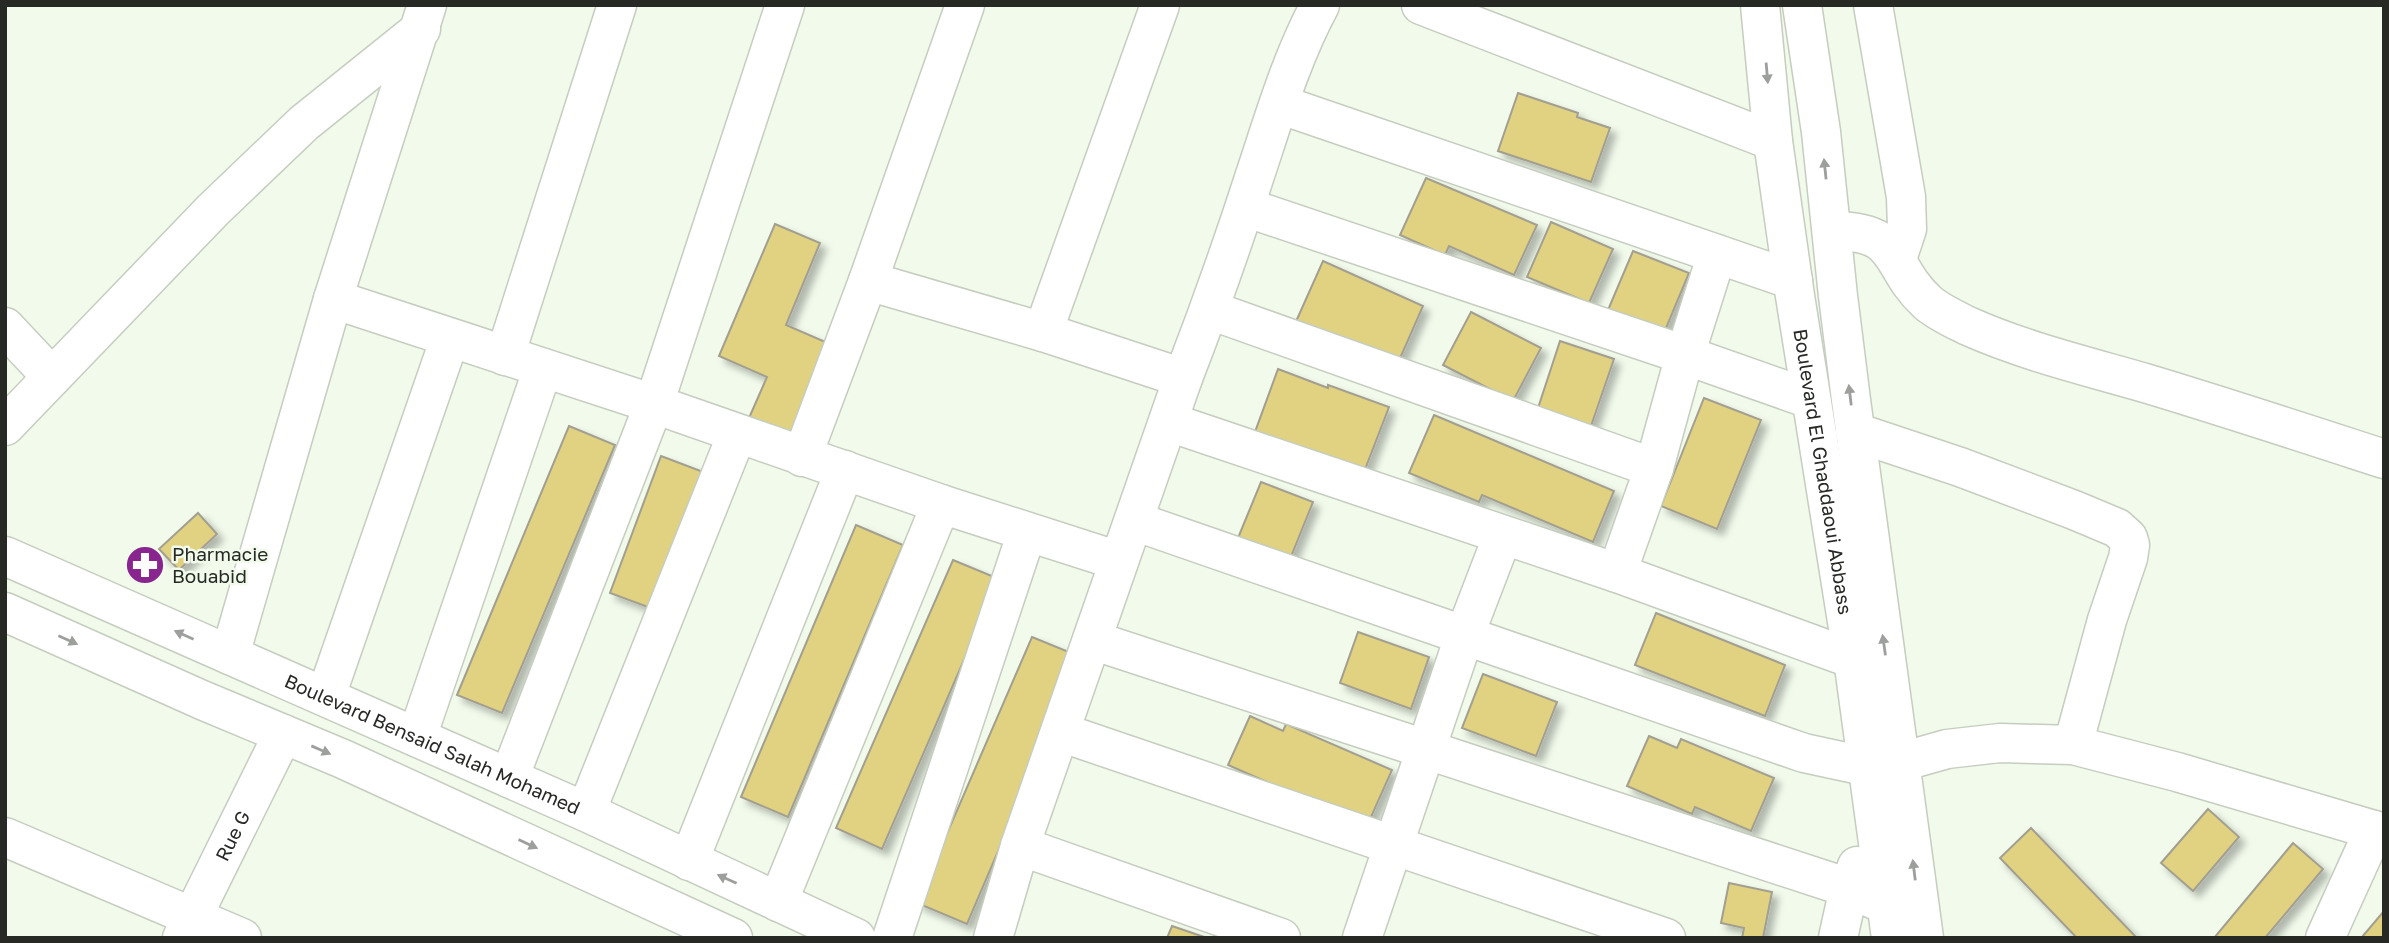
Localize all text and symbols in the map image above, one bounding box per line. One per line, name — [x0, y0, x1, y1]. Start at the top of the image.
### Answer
one-way arrow — [1762, 62, 1773, 84]
one-way arrow — [1819, 158, 1830, 180]
street label: Boulevard El Ghaddaoui Abbass — [1789, 327, 1858, 616]
one-way arrow — [1845, 384, 1856, 406]
place label: Pharmacie Bouabid — [172, 542, 268, 587]
pharmacy icon: Pharmacie Bouabid — [124, 544, 166, 586]
one-way arrow — [174, 629, 194, 641]
one-way arrow — [1878, 634, 1889, 656]
one-way arrow — [57, 635, 78, 646]
street label: Boulevard Bensaid Salah Mohamed — [281, 669, 584, 819]
one-way arrow — [311, 745, 332, 756]
street label: Rue G — [210, 807, 254, 865]
one-way arrow — [518, 839, 539, 850]
one-way arrow — [1909, 859, 1920, 881]
one-way arrow — [717, 873, 737, 885]

